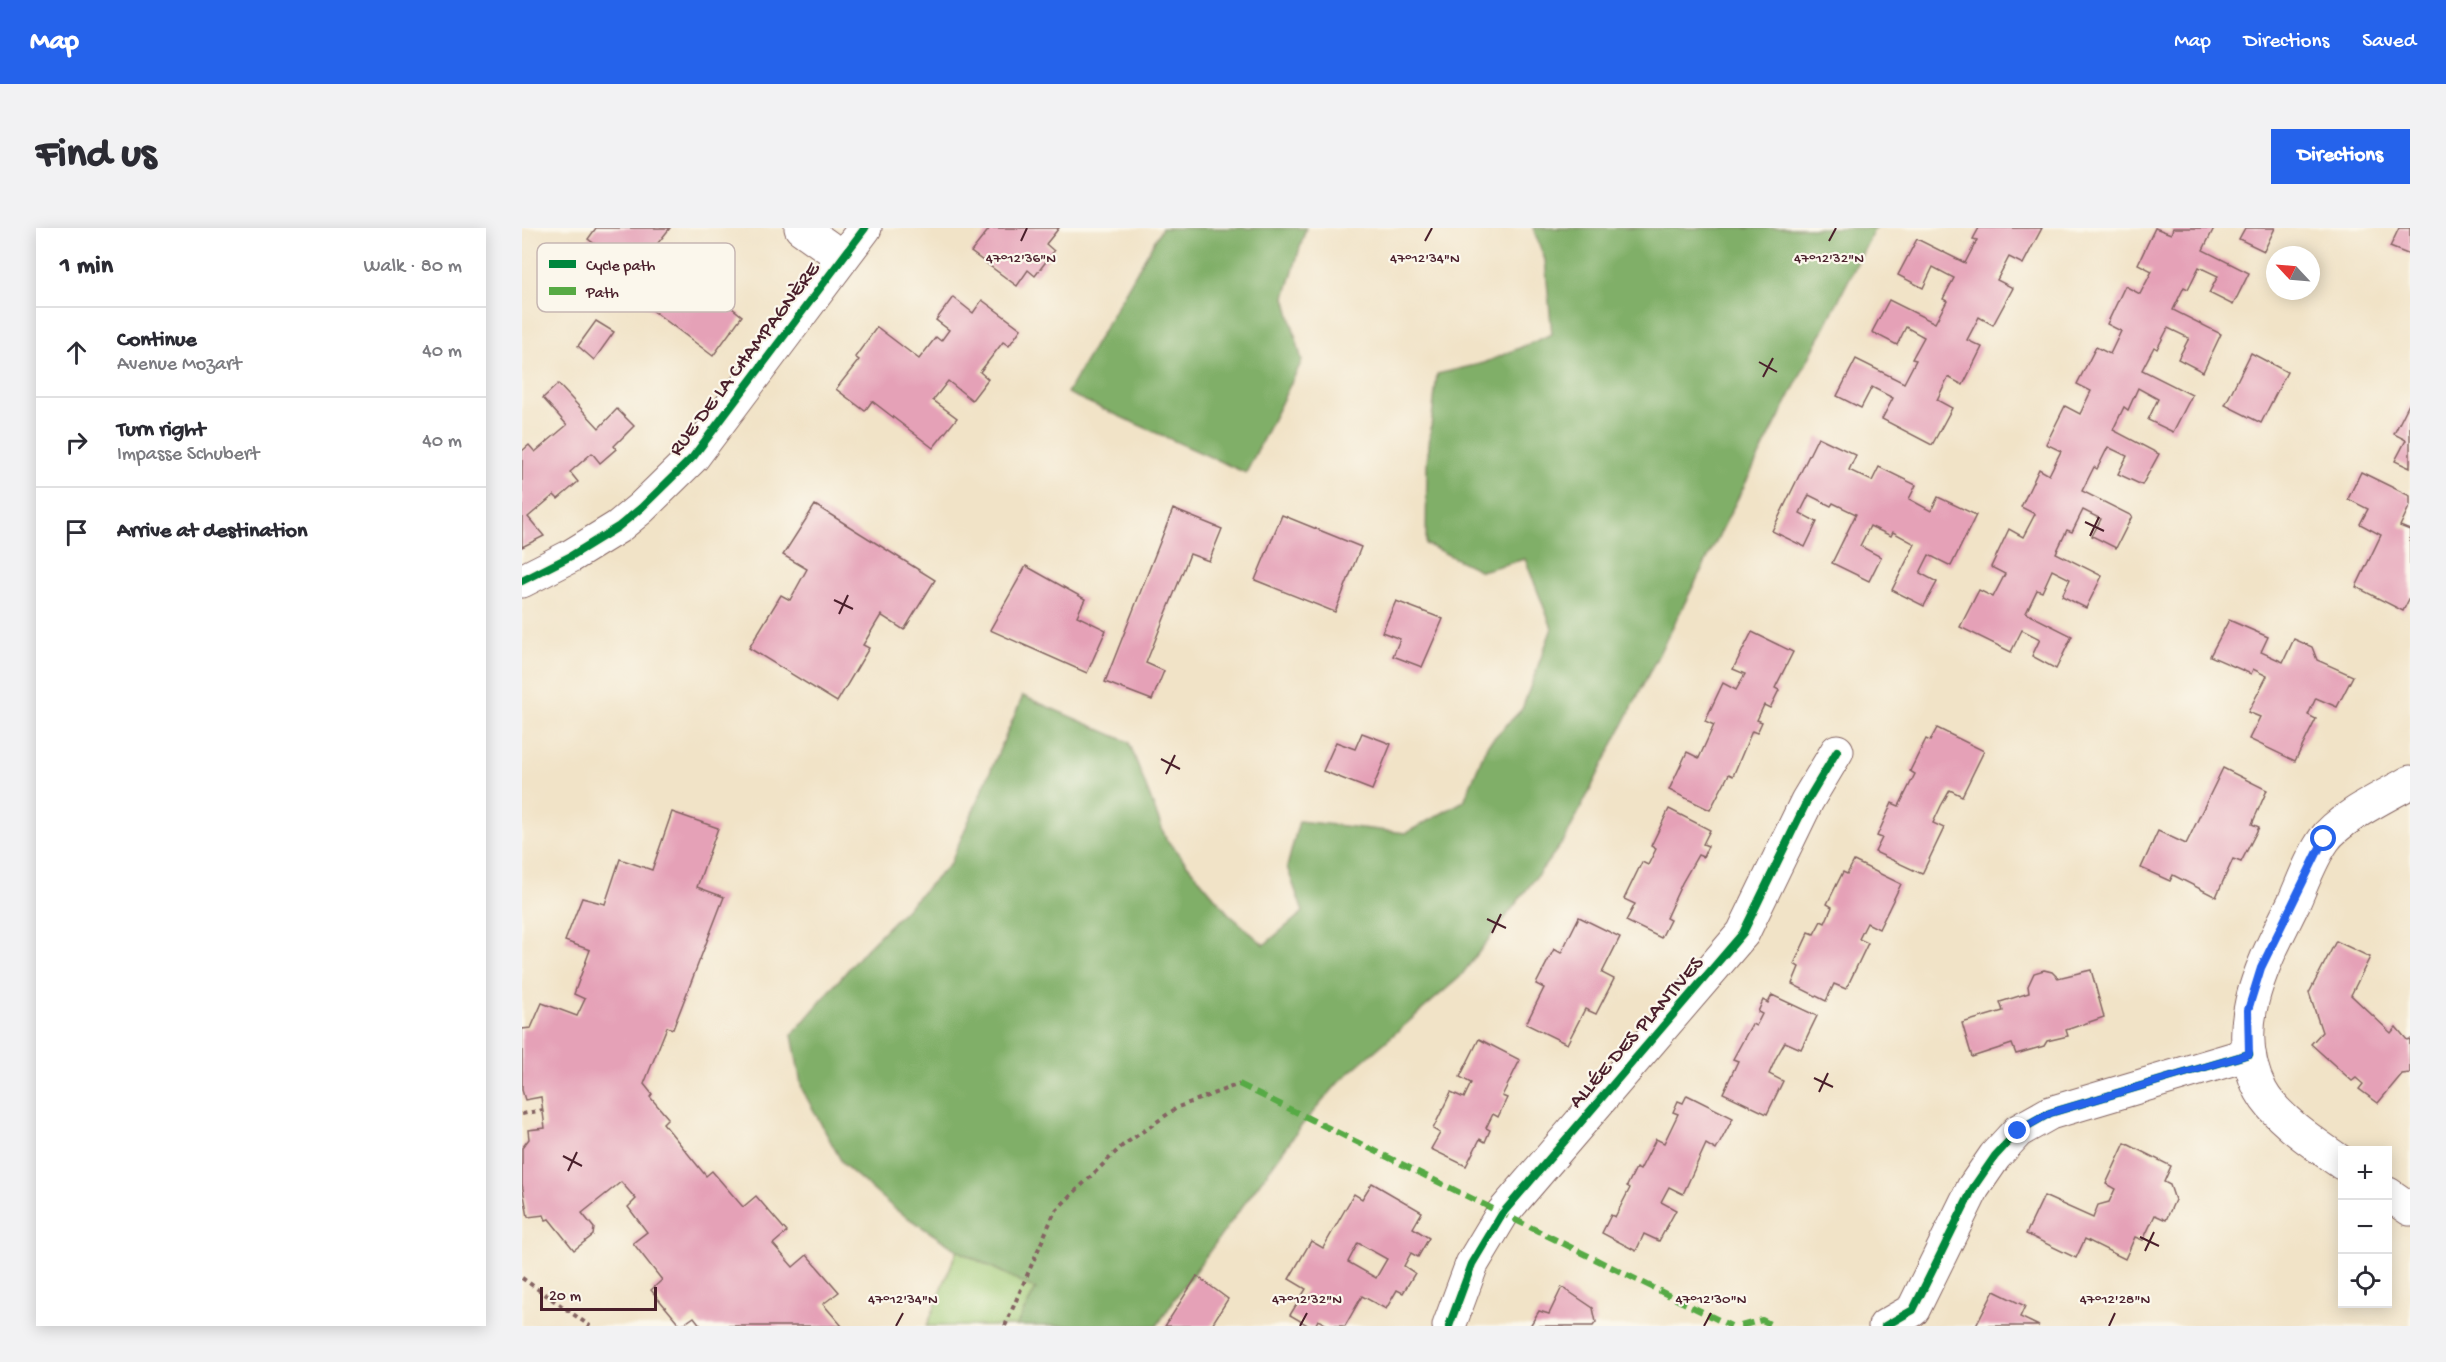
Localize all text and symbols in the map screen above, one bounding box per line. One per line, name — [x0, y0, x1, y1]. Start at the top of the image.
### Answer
text: Map — [30, 26, 79, 59]
text: Map — [2174, 30, 2211, 55]
text: Directions — [2244, 30, 2329, 55]
text: Saved — [2362, 30, 2416, 55]
button: Directions — [2271, 129, 2410, 184]
text: Find us — [36, 132, 156, 181]
legend — [537, 243, 735, 312]
north arrow — [2266, 246, 2320, 300]
text: 47°12'36"N — [986, 250, 1056, 268]
text: 47°12'34"N — [1390, 250, 1460, 268]
text: 47°12'32"N — [1794, 250, 1864, 268]
text: 1 min — [60, 252, 113, 283]
text: Walk · 80 m — [364, 256, 462, 279]
street label: RUE DE LA CHAMPAGNÈRE — [665, 257, 827, 462]
text: Cycle path — [586, 258, 656, 277]
text: Path — [585, 285, 619, 304]
text: Continue — [117, 328, 197, 354]
icon: ahead — [60, 336, 93, 369]
text: 40 m — [422, 341, 462, 364]
text: Avenue Mozart — [117, 354, 241, 377]
text: Turn right — [117, 418, 205, 444]
icon: right — [60, 426, 93, 459]
text: 40 m — [422, 431, 462, 454]
text: Impasse Schubert — [117, 444, 259, 467]
icon: arrive — [60, 516, 93, 549]
text: Arrive at destination — [117, 519, 307, 545]
route start — [2310, 825, 2336, 851]
street label: ALLÉE DES PLANTIVES — [1565, 952, 1711, 1114]
route end — [2004, 1117, 2030, 1143]
map controls — [2338, 1146, 2392, 1308]
button: + — [2338, 1146, 2392, 1200]
button: − — [2338, 1200, 2392, 1254]
button: locate — [2338, 1254, 2392, 1308]
scale bar — [540, 1284, 657, 1312]
text: 20 m — [549, 1288, 581, 1307]
text: 47°12'34"N — [868, 1291, 938, 1309]
text: 47°12'32"N — [1272, 1291, 1342, 1309]
text: 47°12'30"N — [1675, 1291, 1747, 1309]
text: 47°12'28"N — [2080, 1291, 2150, 1309]

